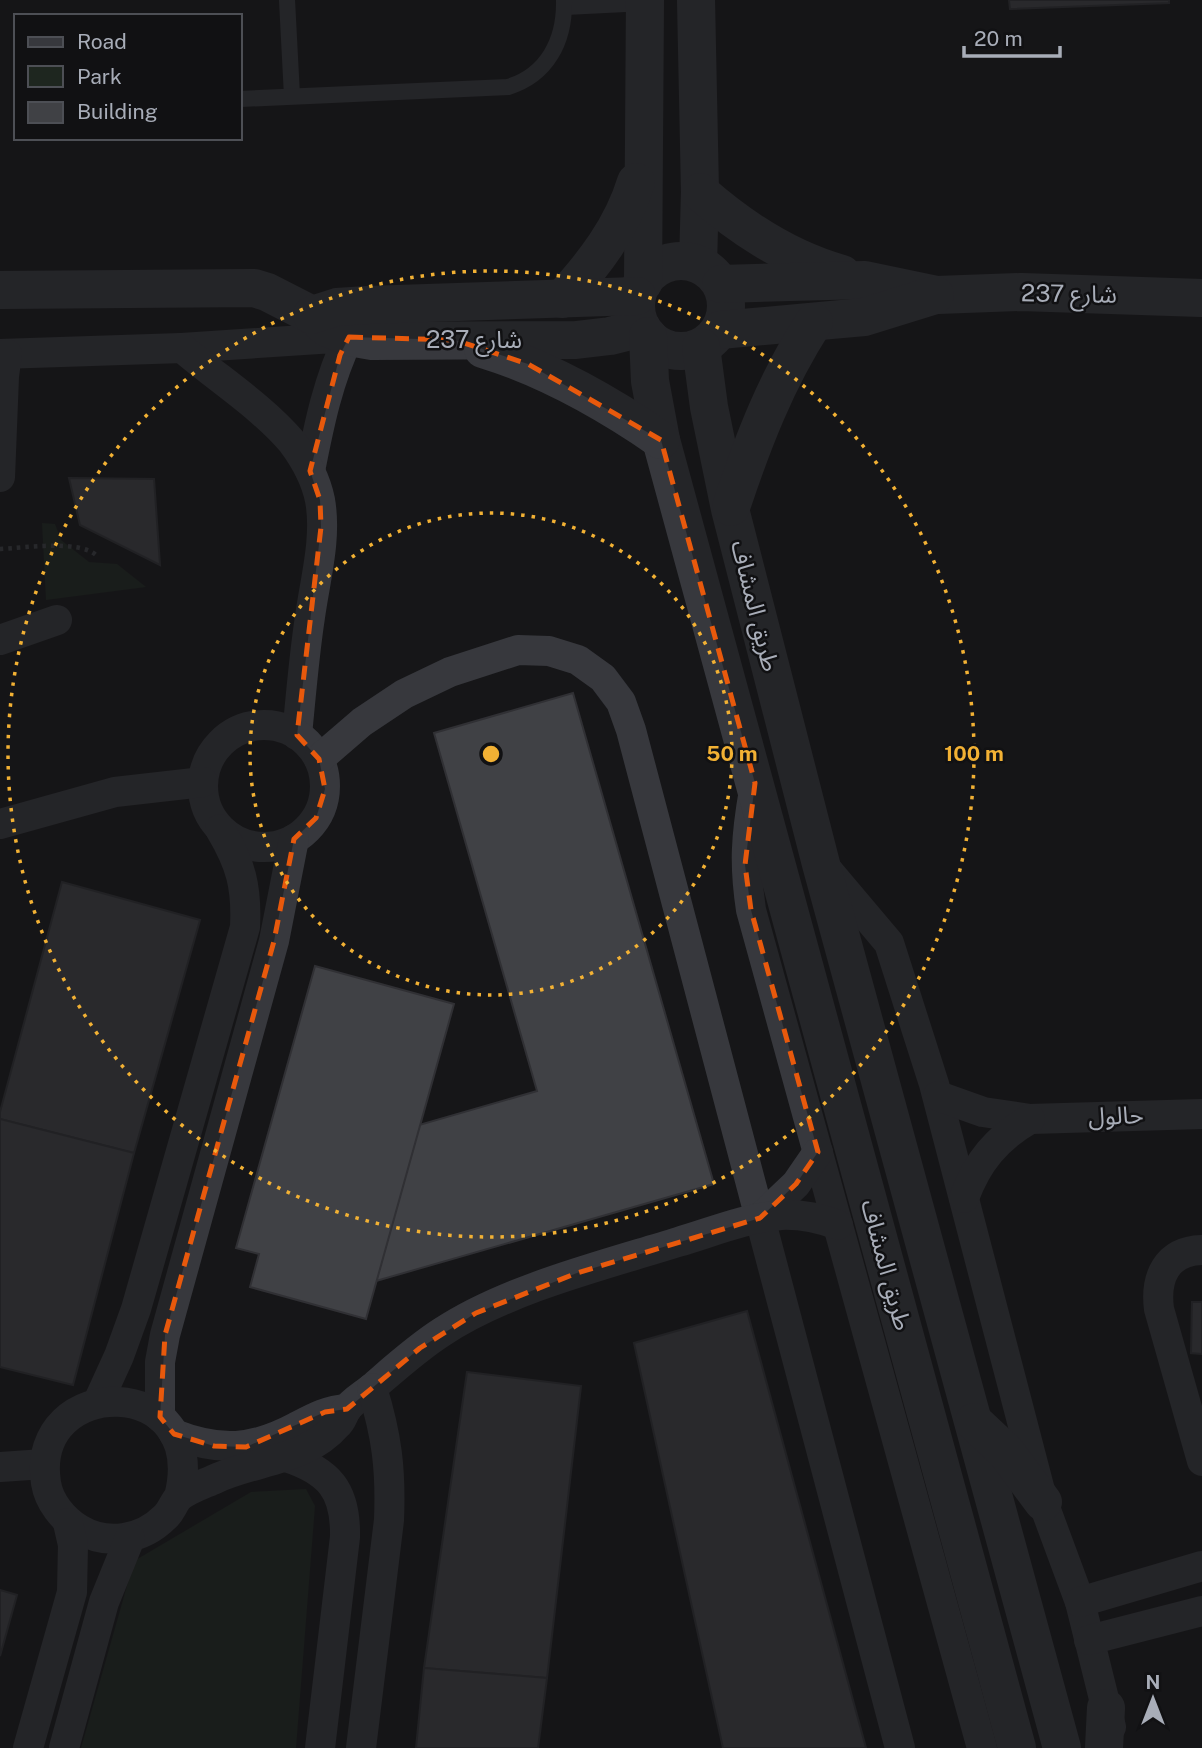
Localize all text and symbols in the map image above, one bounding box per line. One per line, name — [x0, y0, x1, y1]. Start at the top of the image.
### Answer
legend — [14, 14, 242, 140]
scale bar — [964, 14, 1060, 58]
text: 20 m — [974, 26, 1023, 51]
text: Road — [77, 29, 127, 54]
text: Park — [77, 64, 122, 89]
text: Building — [77, 99, 158, 124]
street label: شارع 237 — [1021, 278, 1117, 312]
street label: شارع 237 — [426, 325, 522, 357]
street label: طريق المشاف — [724, 537, 786, 675]
text: 50 m — [706, 741, 758, 766]
text: 100 m — [944, 741, 1004, 766]
centre of rings — [479, 742, 503, 766]
street label: حالول — [1088, 1100, 1144, 1131]
street label: طريق المشاف — [854, 1196, 918, 1334]
north arrow — [1118, 1664, 1188, 1734]
text: N — [1146, 1671, 1160, 1693]

